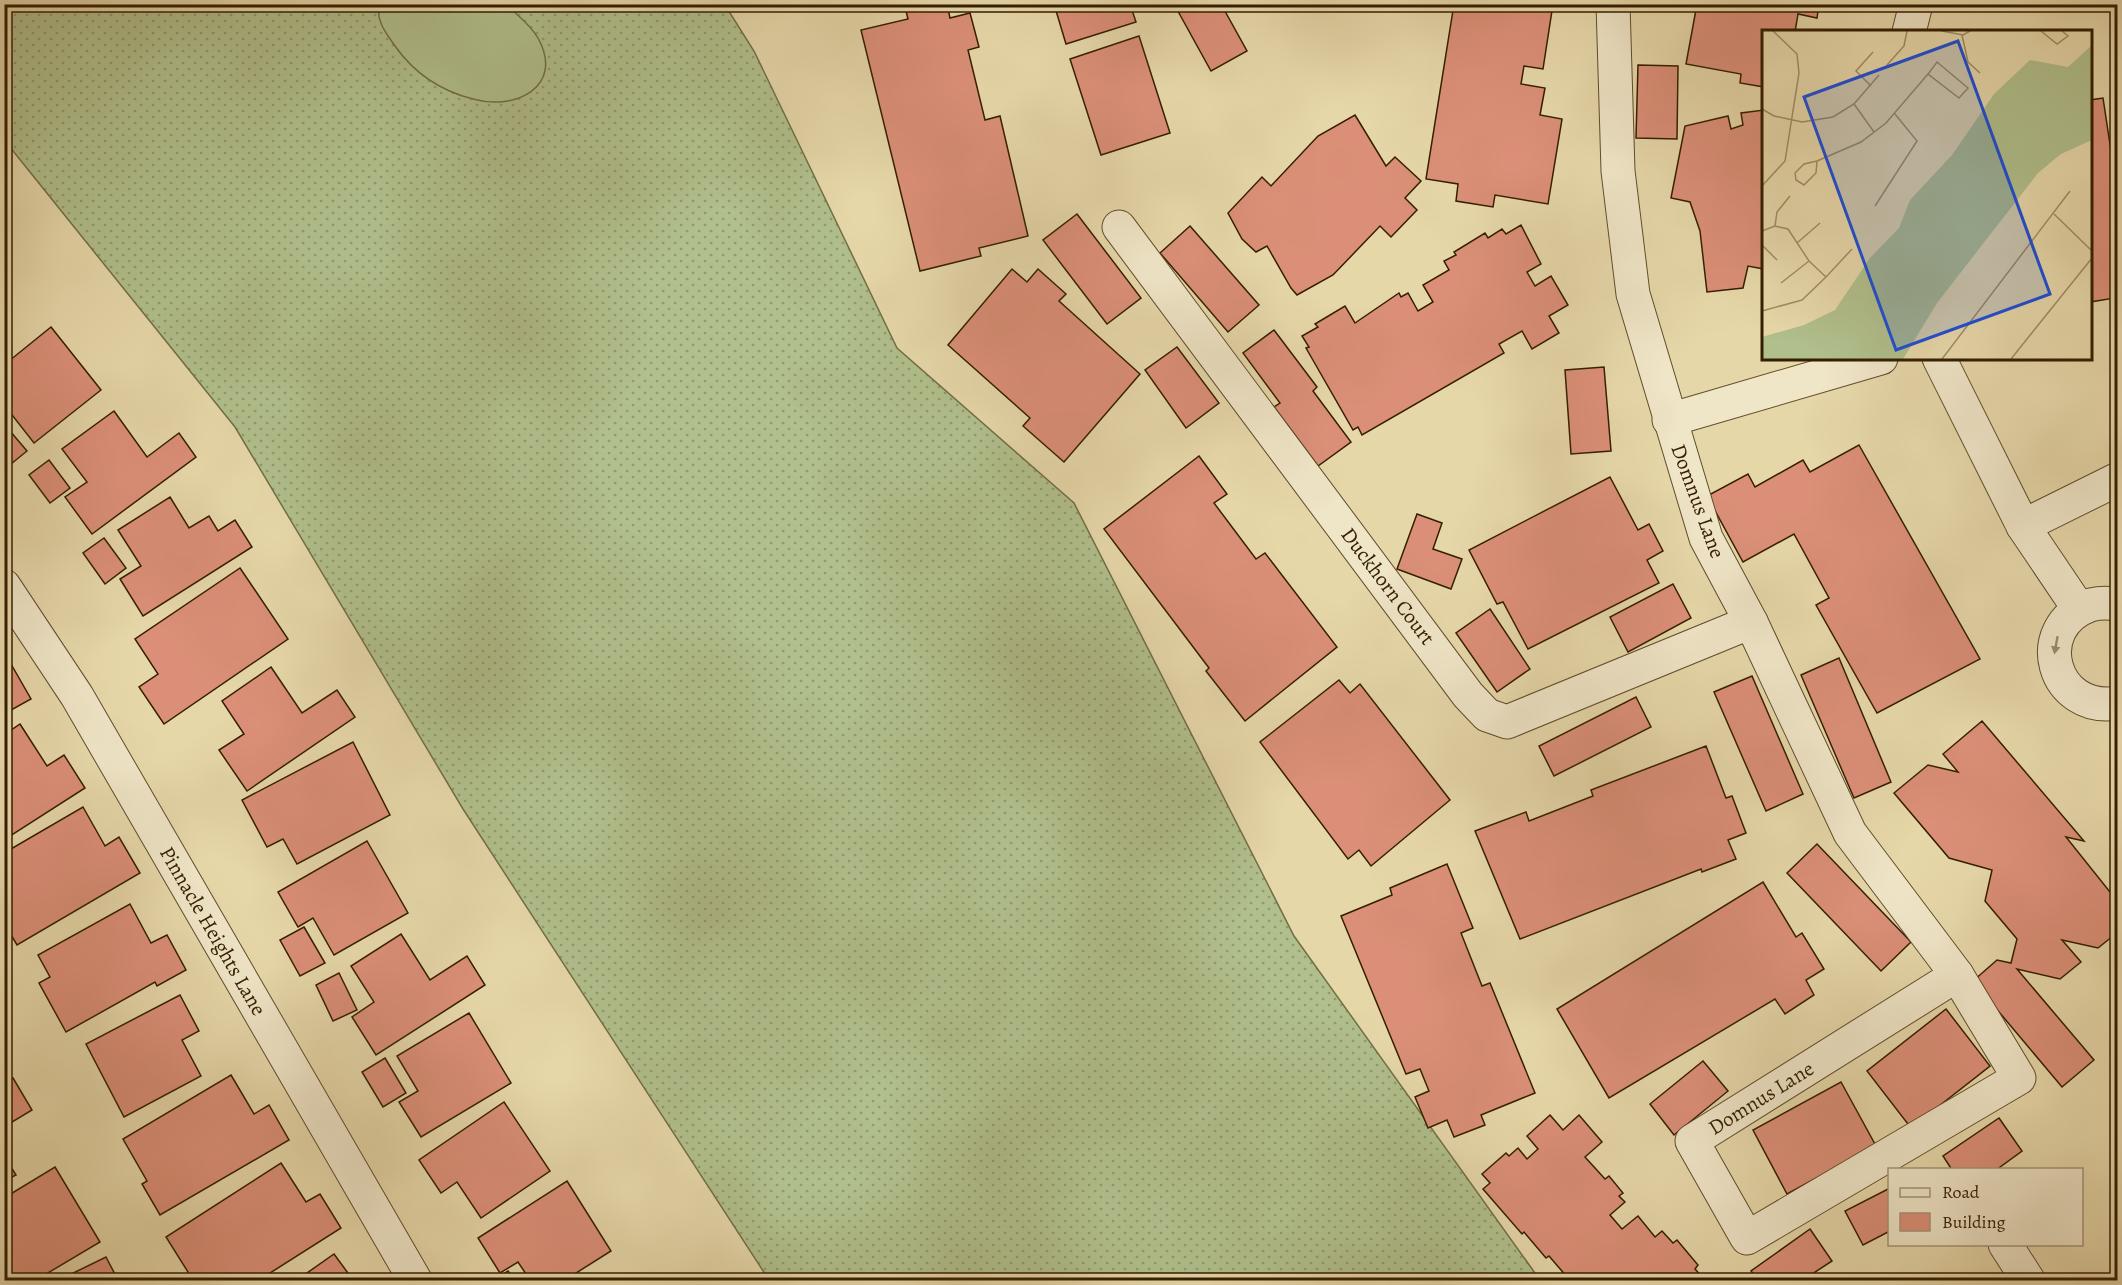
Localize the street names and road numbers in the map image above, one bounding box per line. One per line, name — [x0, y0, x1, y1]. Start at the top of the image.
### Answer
street label: Domnus Lane — [1664, 440, 1732, 562]
street label: Duckhorn Court — [1335, 522, 1441, 651]
street label: Pinnacle Heights Lane — [153, 841, 273, 1021]
street label: Domnus Lane — [1703, 1054, 1819, 1142]

